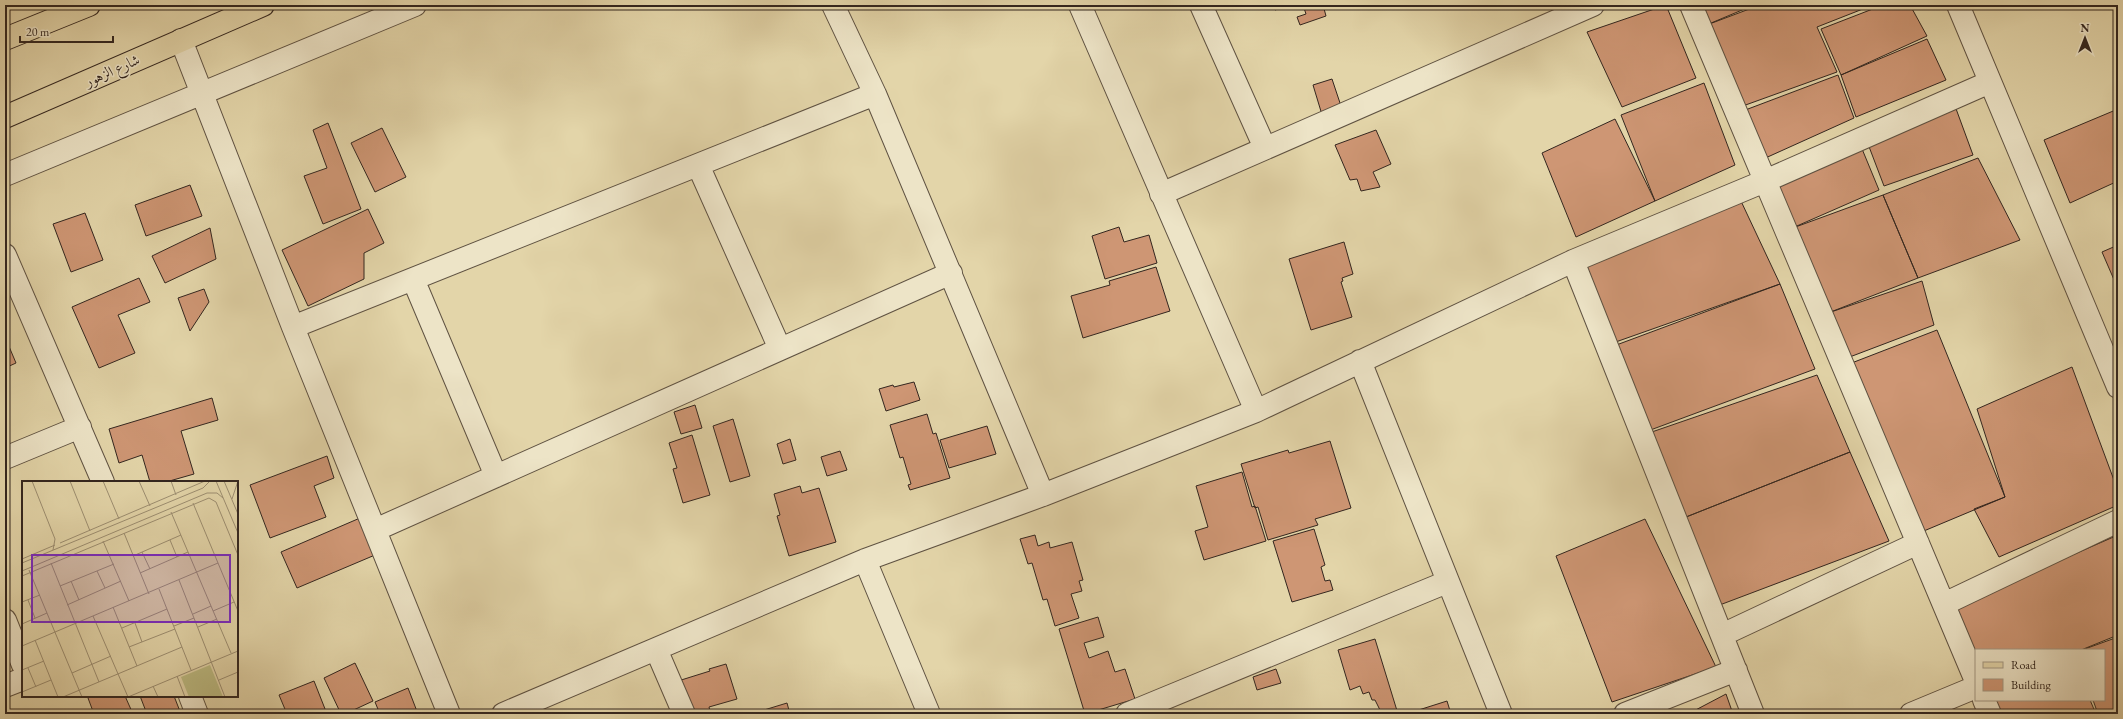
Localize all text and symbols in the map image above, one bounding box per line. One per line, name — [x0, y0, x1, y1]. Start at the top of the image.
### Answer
scale bar — [20, 18, 113, 44]
north arrow — [2065, 18, 2105, 58]
text: N — [2081, 21, 2090, 35]
text: 20 m — [26, 24, 50, 40]
street label: شارع الزهور — [80, 50, 144, 95]
inset map — [22, 481, 238, 697]
legend — [1975, 649, 2105, 701]
text: Road — [2011, 657, 2037, 673]
text: Building — [2011, 677, 2052, 693]

